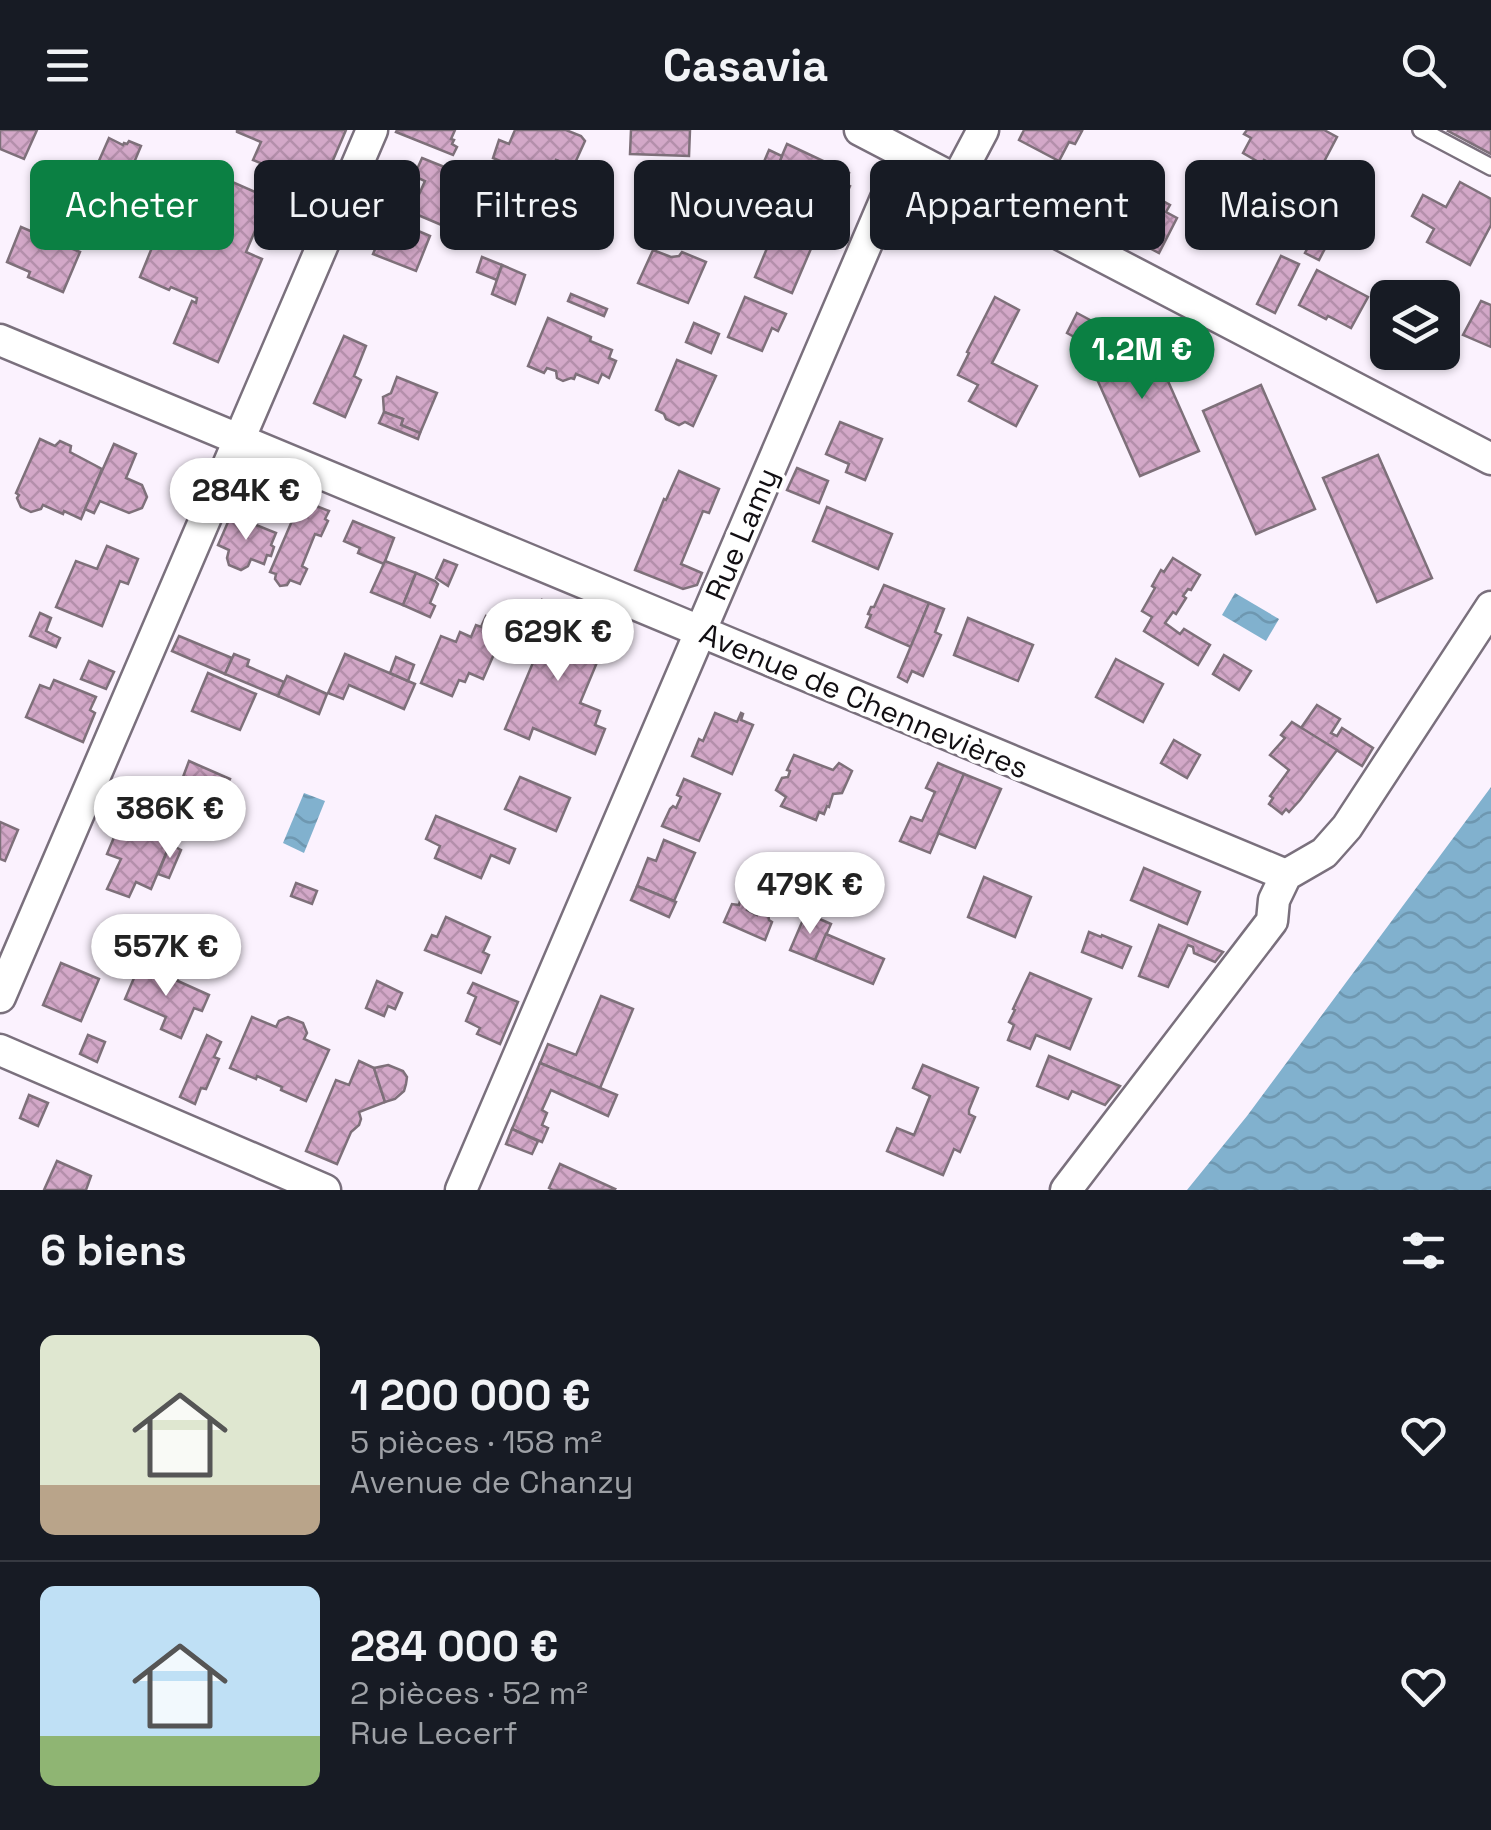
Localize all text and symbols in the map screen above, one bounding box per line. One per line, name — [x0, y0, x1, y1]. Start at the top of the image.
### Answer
text: Casavia — [663, 37, 828, 94]
icon: menu — [40, 38, 95, 93]
icon: search — [1396, 38, 1451, 93]
chip: Acheter — [30, 160, 234, 250]
chip: Louer — [254, 160, 420, 250]
chip: Filtres — [440, 160, 614, 250]
chip: Nouveau — [634, 160, 850, 250]
chip: Appartement — [870, 160, 1165, 250]
chip: Maison — [1185, 160, 1375, 250]
map controls — [1370, 280, 1460, 370]
button: layers — [1370, 280, 1460, 370]
pin: 1.2M € — [1061, 317, 1223, 402]
text: 1.2M € — [1091, 329, 1193, 369]
pin: 284K € — [165, 458, 327, 543]
street label: Rue Lamy — [696, 462, 787, 606]
text: 284K € — [192, 470, 300, 510]
pin: 629K € — [477, 599, 639, 684]
text: 629K € — [504, 611, 612, 651]
street label: Avenue de Chennevières — [694, 614, 1034, 788]
pin: 386K € — [89, 776, 251, 861]
text: 386K € — [116, 788, 224, 828]
pin: 479K € — [729, 852, 891, 937]
text: 479K € — [757, 864, 863, 904]
pin: 557K € — [85, 914, 247, 999]
text: 557K € — [113, 926, 219, 966]
icon: filters — [1396, 1223, 1451, 1278]
text: 6 biens — [40, 1224, 187, 1277]
text: 1 200 000 € — [350, 1369, 591, 1422]
icon: home — [120, 1375, 240, 1495]
icon: heart — [1396, 1408, 1451, 1463]
text: 5 pièces · 158 m² — [350, 1422, 602, 1462]
text: Avenue de Chanzy — [350, 1462, 633, 1502]
text: 284 000 € — [350, 1620, 558, 1673]
icon: home — [120, 1626, 240, 1746]
icon: heart — [1396, 1659, 1451, 1714]
text: 2 pièces · 52 m² — [350, 1673, 588, 1713]
text: Rue Lecerf — [350, 1713, 518, 1753]

